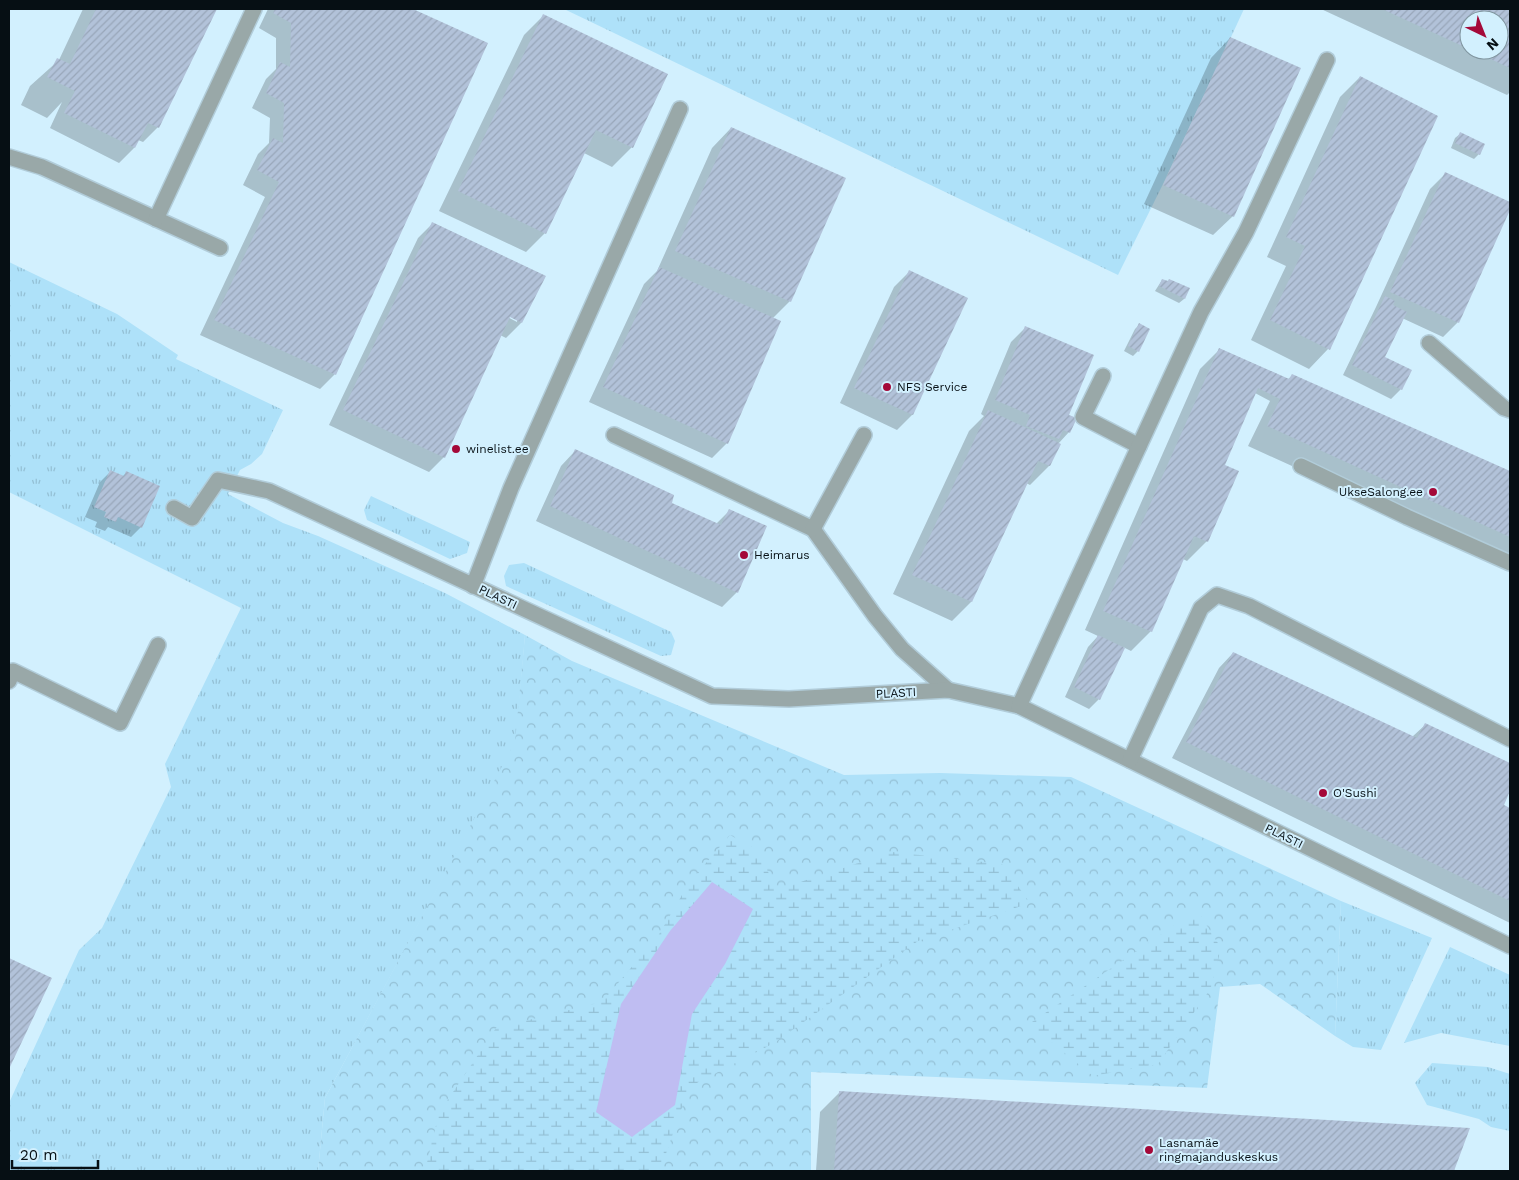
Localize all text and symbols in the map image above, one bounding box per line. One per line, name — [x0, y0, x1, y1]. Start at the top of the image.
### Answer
north arrow — [1459, 10, 1509, 60]
text: N — [1484, 35, 1502, 54]
place label: NFS Service — [897, 380, 968, 394]
marker: NFS Service — [881, 381, 893, 393]
place label: winelist.ee — [466, 442, 529, 456]
marker: winelist.ee — [450, 443, 462, 455]
place label: UkseSalong.ee — [1339, 485, 1423, 499]
marker: UkseSalong.ee — [1427, 486, 1439, 498]
place label: Heimarus — [754, 548, 810, 562]
marker: Heimarus — [738, 549, 750, 561]
street label: PLASTI — [477, 582, 519, 612]
street label: PLASTI — [875, 685, 917, 701]
place label: O'Sushi — [1333, 786, 1377, 800]
marker: O'Sushi — [1317, 787, 1329, 799]
street label: PLASTI — [1263, 821, 1305, 851]
place label: Lasnamäe ringmajanduskeskus — [1159, 1136, 1278, 1164]
scale bar — [12, 1138, 99, 1170]
marker: Lasnamäe ringmajanduskeskus — [1143, 1144, 1155, 1156]
text: 20 m — [20, 1146, 58, 1164]

